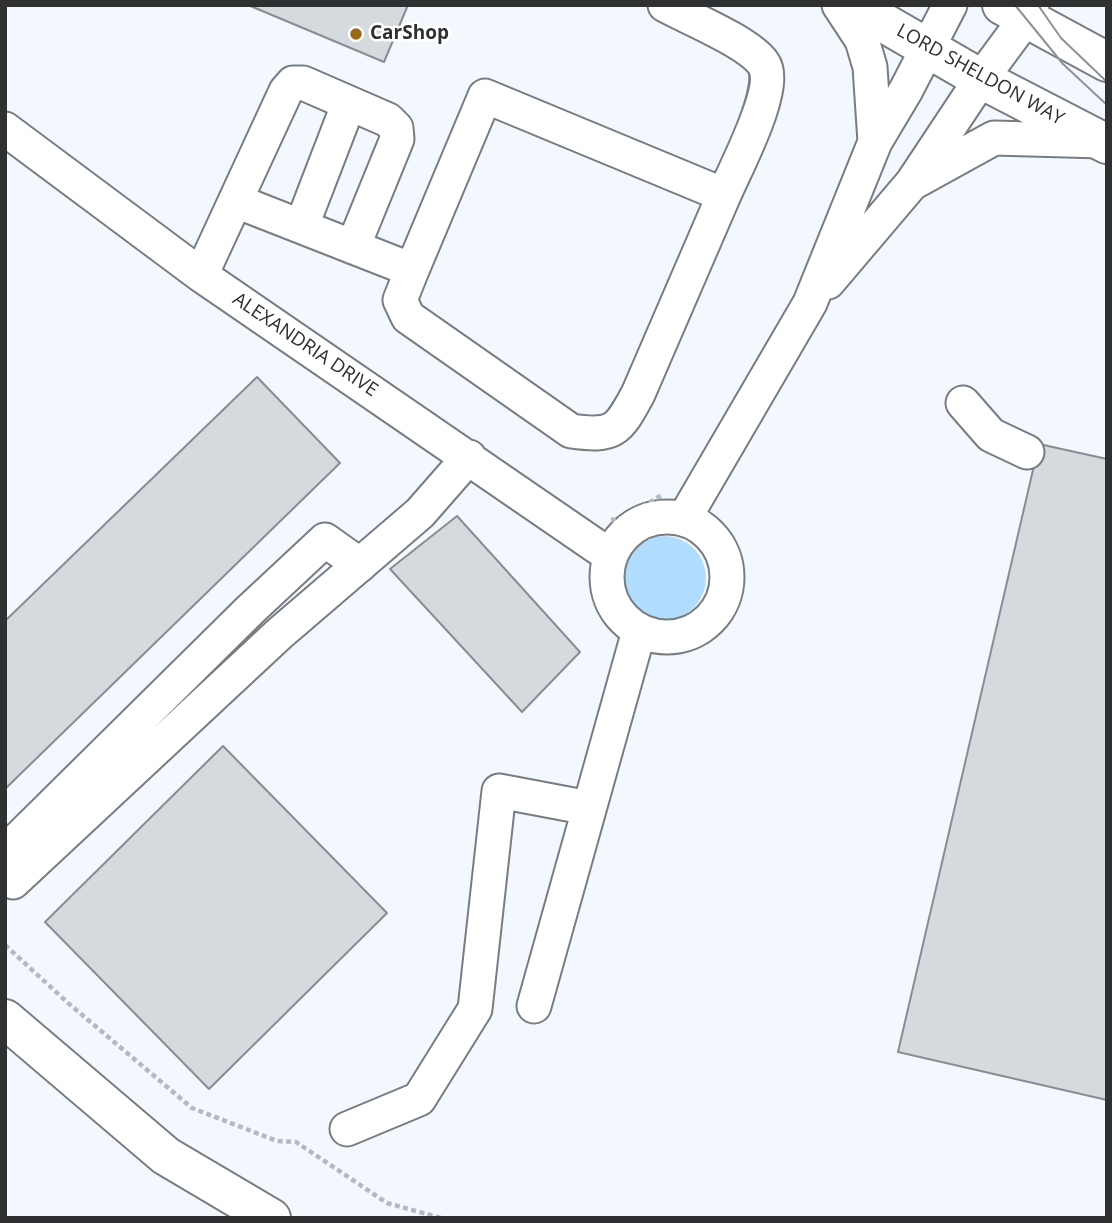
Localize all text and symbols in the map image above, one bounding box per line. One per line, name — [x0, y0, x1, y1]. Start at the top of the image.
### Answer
street label: LORD SHELDON WAY — [892, 19, 1068, 131]
place label: CarShop — [370, 23, 449, 45]
marker: CarShop — [348, 26, 364, 42]
street label: ALEXANDRIA DRIVE — [228, 288, 382, 402]

